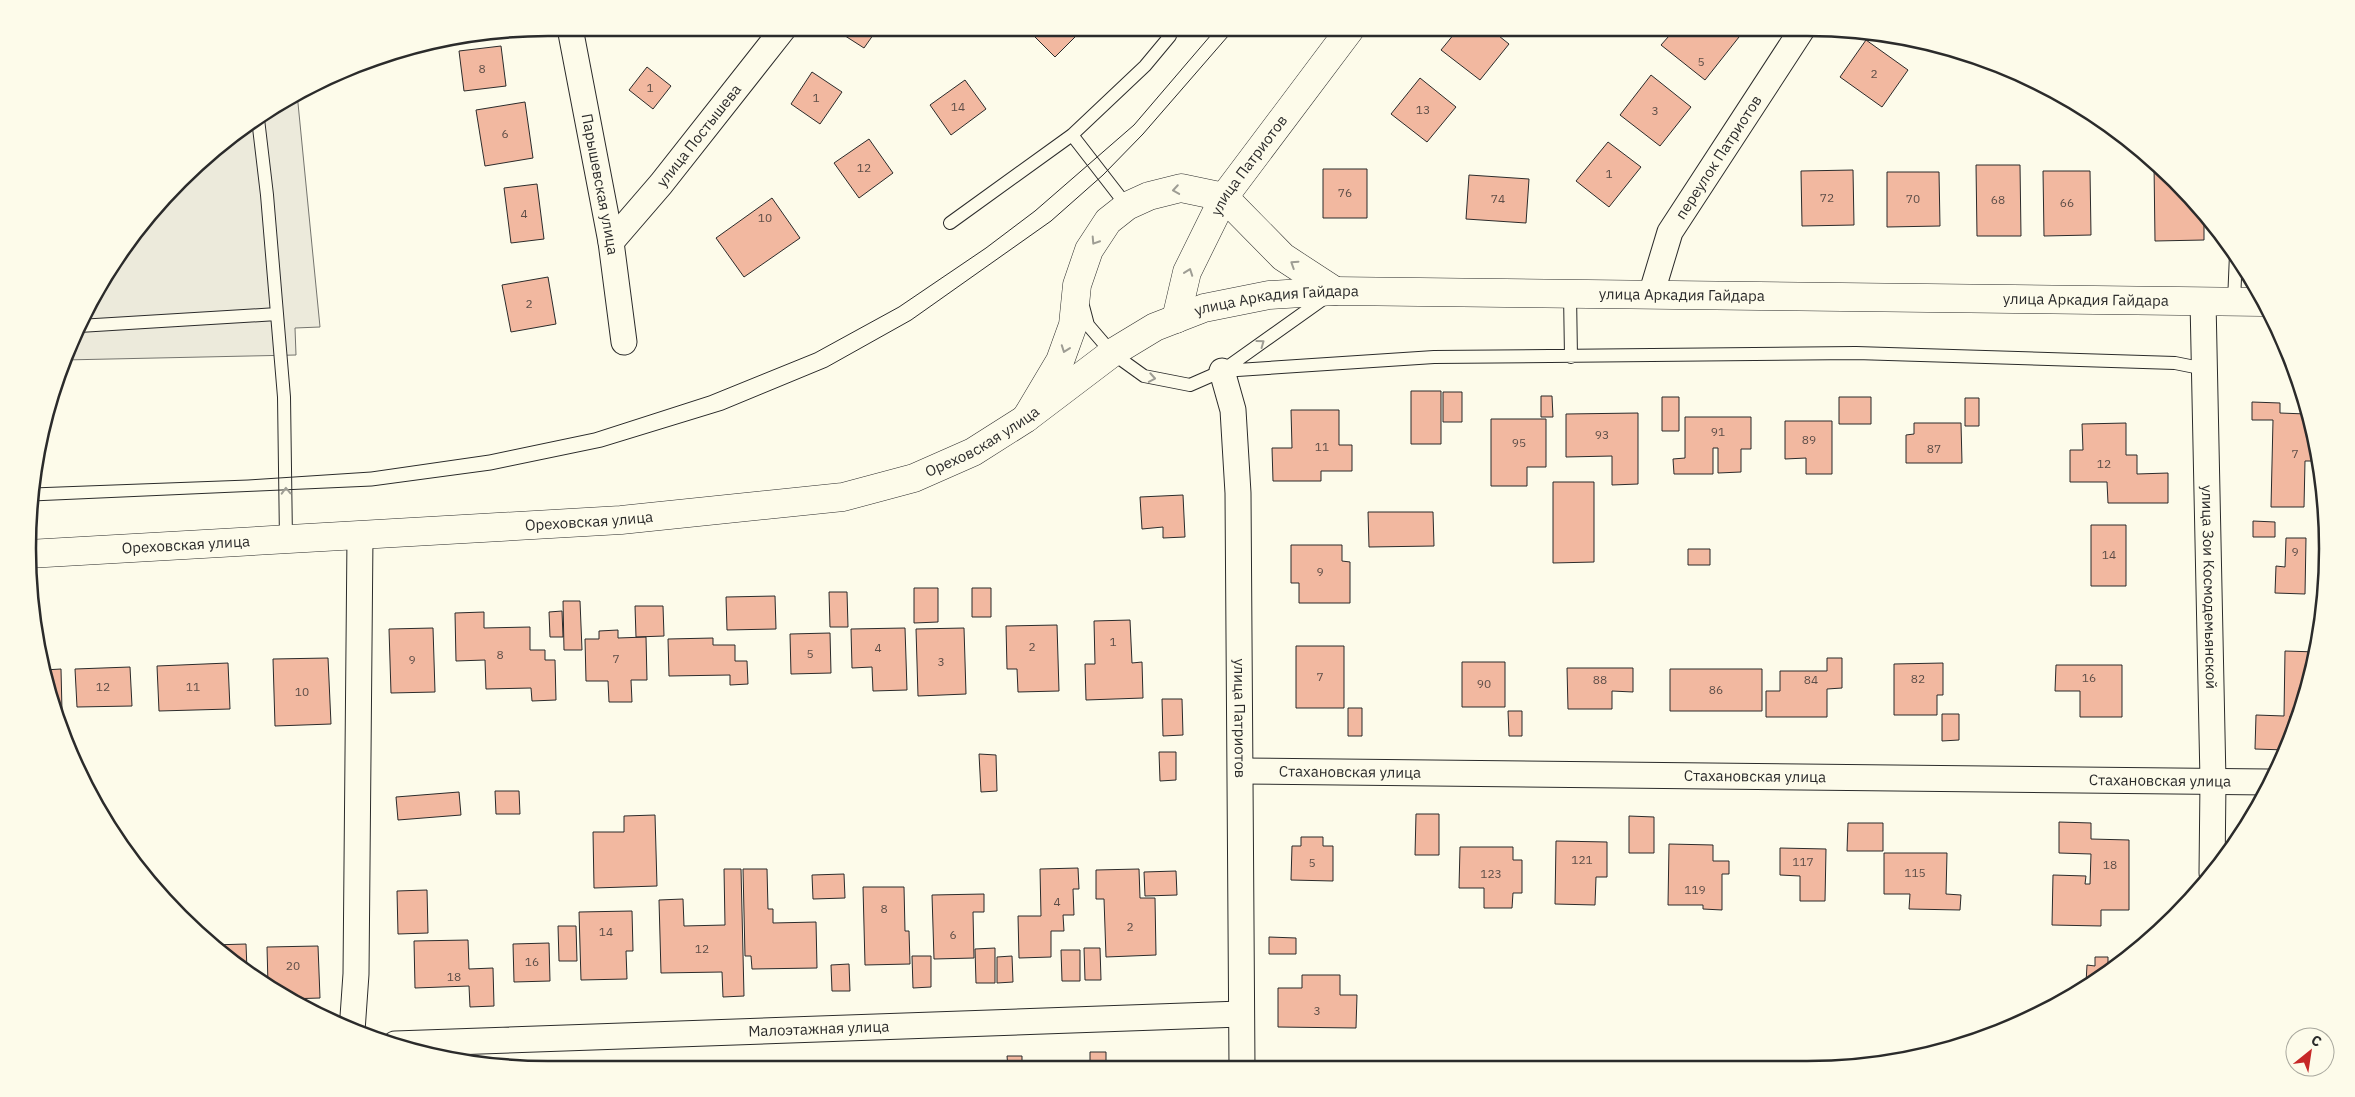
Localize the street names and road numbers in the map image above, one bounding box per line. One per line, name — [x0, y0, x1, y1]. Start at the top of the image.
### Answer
street label: улица Постышева — [652, 80, 745, 191]
street label: переулок Патриотов — [1671, 91, 1766, 223]
street label: улица Патриотов — [1206, 111, 1291, 219]
street label: Парышевская улица — [578, 112, 623, 256]
street label: улица Аркадия Гайдара — [1191, 281, 1359, 320]
street label: улица Аркадия Гайдара — [1599, 284, 1765, 305]
street label: улица Аркадия Гайдара — [2003, 289, 2169, 310]
street label: Ореховская улица — [922, 402, 1043, 481]
street label: улица Зои Космодемьянской — [2198, 485, 2221, 689]
street label: Ореховская улица — [524, 507, 654, 534]
street label: Ореховская улица — [121, 531, 250, 558]
street label: улица Патриотов — [1230, 658, 1250, 778]
street label: Стахановская улица — [1279, 761, 1421, 782]
street label: Стахановская улица — [1684, 766, 1826, 786]
street label: Стахановская улица — [2089, 770, 2231, 791]
street label: Малоэтажная улица — [748, 1016, 890, 1040]

